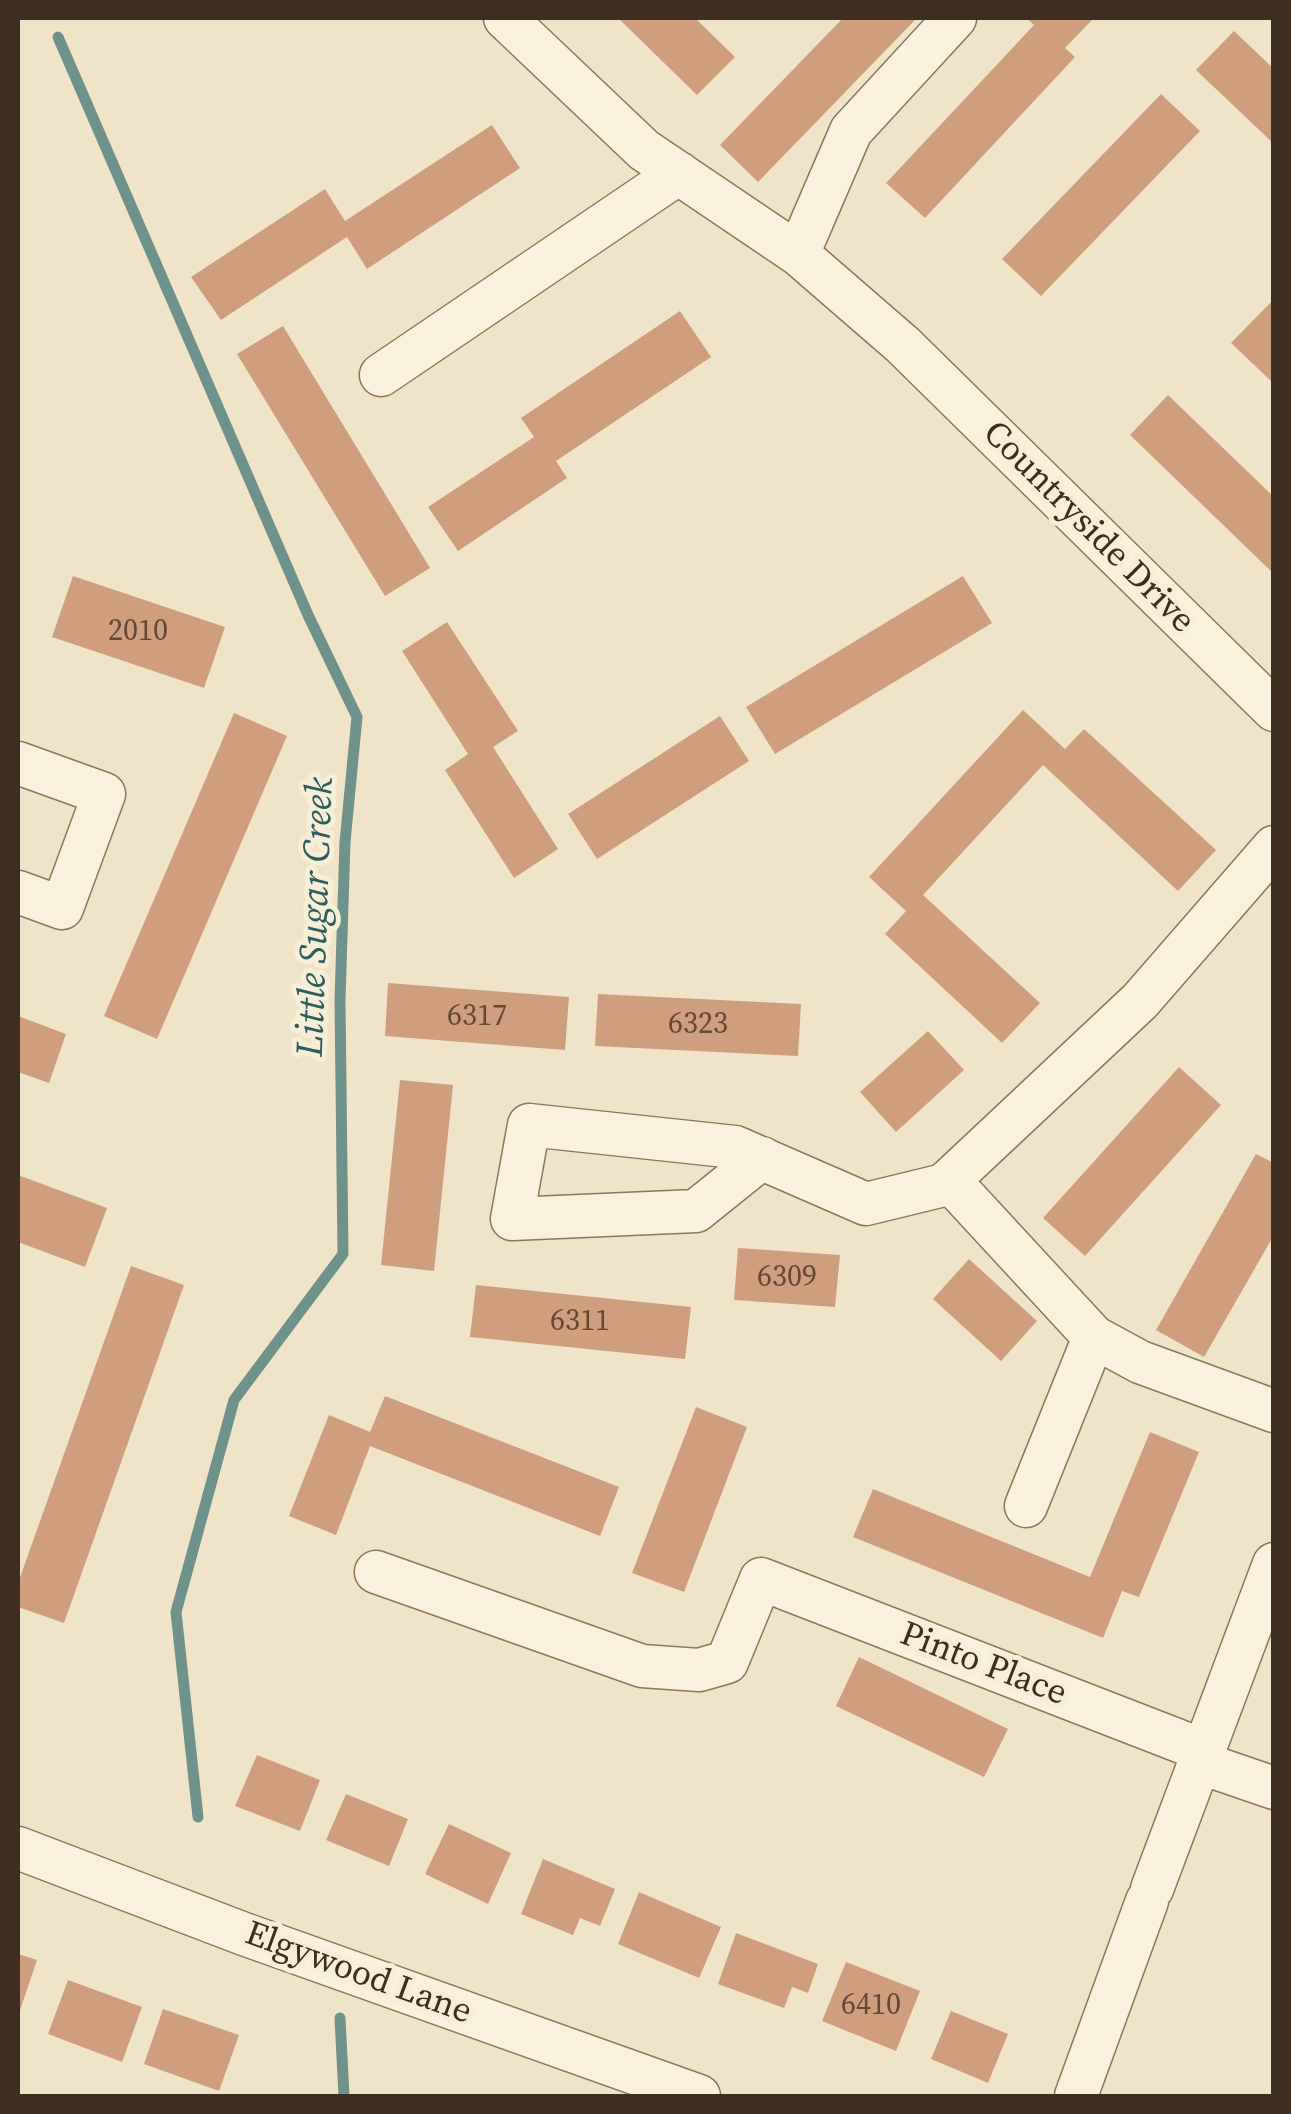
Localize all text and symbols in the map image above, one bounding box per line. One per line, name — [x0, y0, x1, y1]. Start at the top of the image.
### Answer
street label: Countryside Drive — [973, 413, 1203, 643]
house number: 2010 — [108, 614, 168, 650]
water label: Little Sugar Creek — [289, 776, 345, 1058]
house number: 6317 — [447, 999, 507, 1035]
house number: 6323 — [668, 1007, 728, 1043]
house number: 6309 — [757, 1260, 817, 1296]
house number: 6311 — [550, 1304, 610, 1340]
street label: Pinto Place — [894, 1614, 1072, 1716]
street label: Elgywood Lane — [239, 1914, 477, 2034]
house number: 6410 — [841, 1988, 901, 2024]

